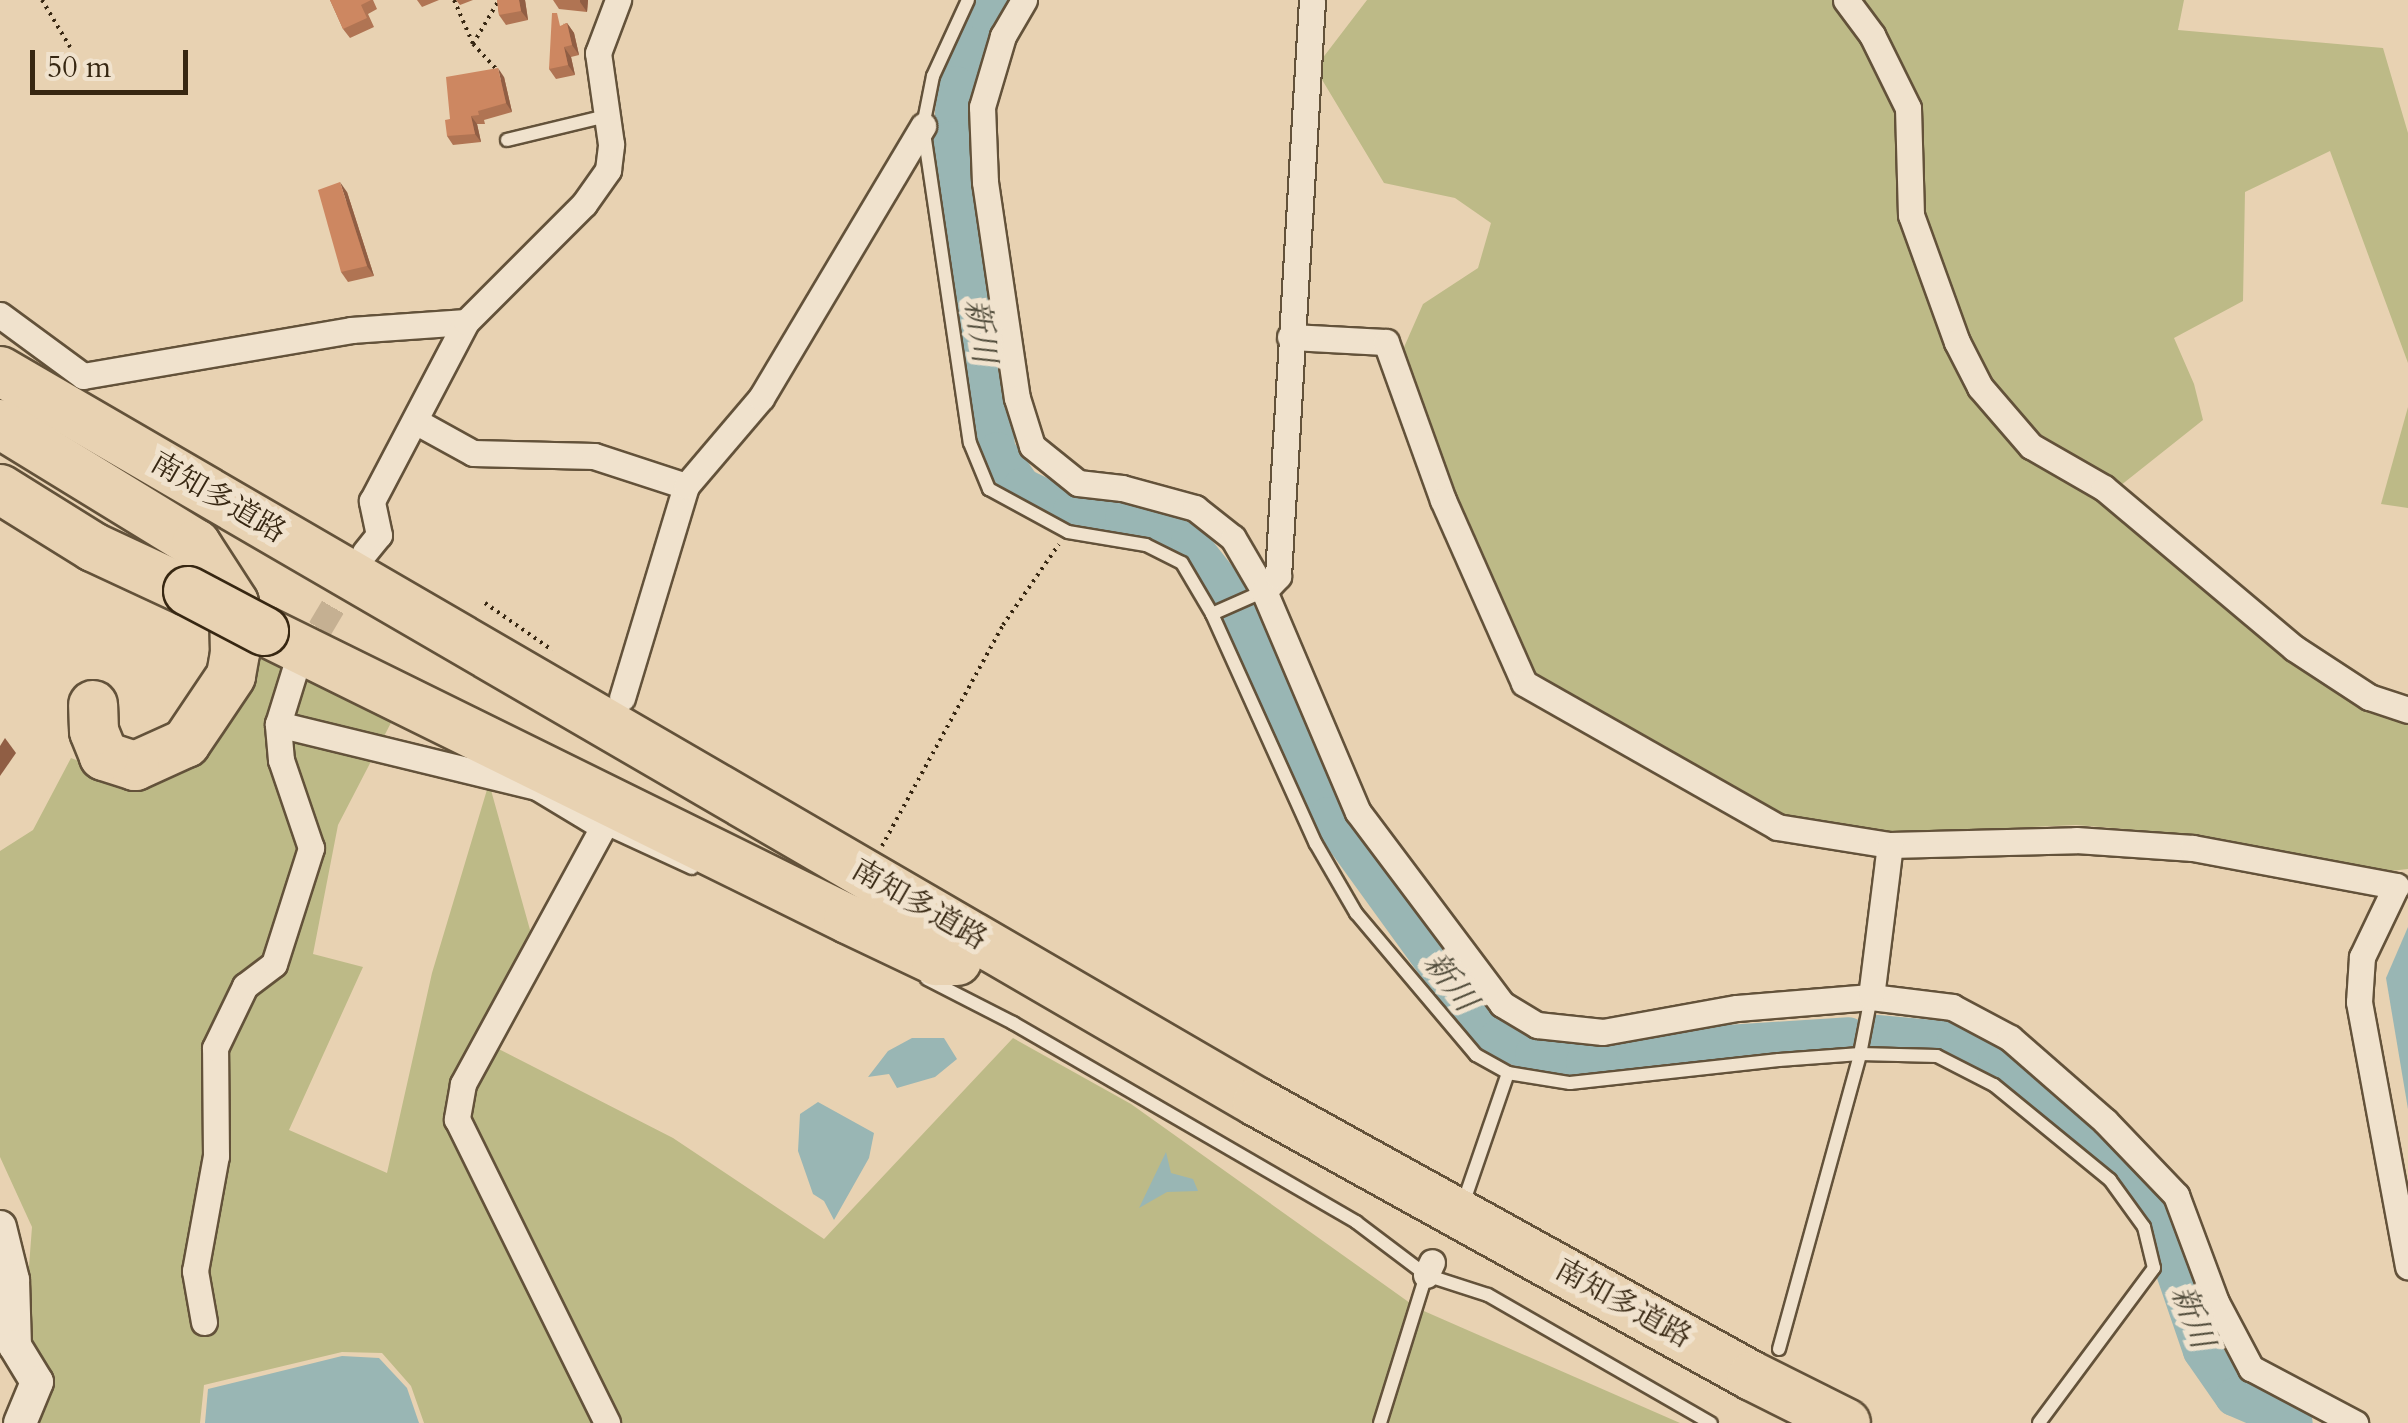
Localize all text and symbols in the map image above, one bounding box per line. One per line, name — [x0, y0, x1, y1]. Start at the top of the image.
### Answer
scale bar — [35, 30, 192, 92]
text: 50 m — [47, 47, 111, 88]
water label: 新川 — [957, 297, 1003, 365]
street label: 南知多道路 — [144, 445, 292, 551]
street label: 南知多道路 — [845, 852, 993, 958]
water label: 新川 — [1415, 945, 1485, 1019]
street label: 南知多道路 — [1549, 1252, 1697, 1356]
water label: 新川 — [2163, 1280, 2221, 1354]

